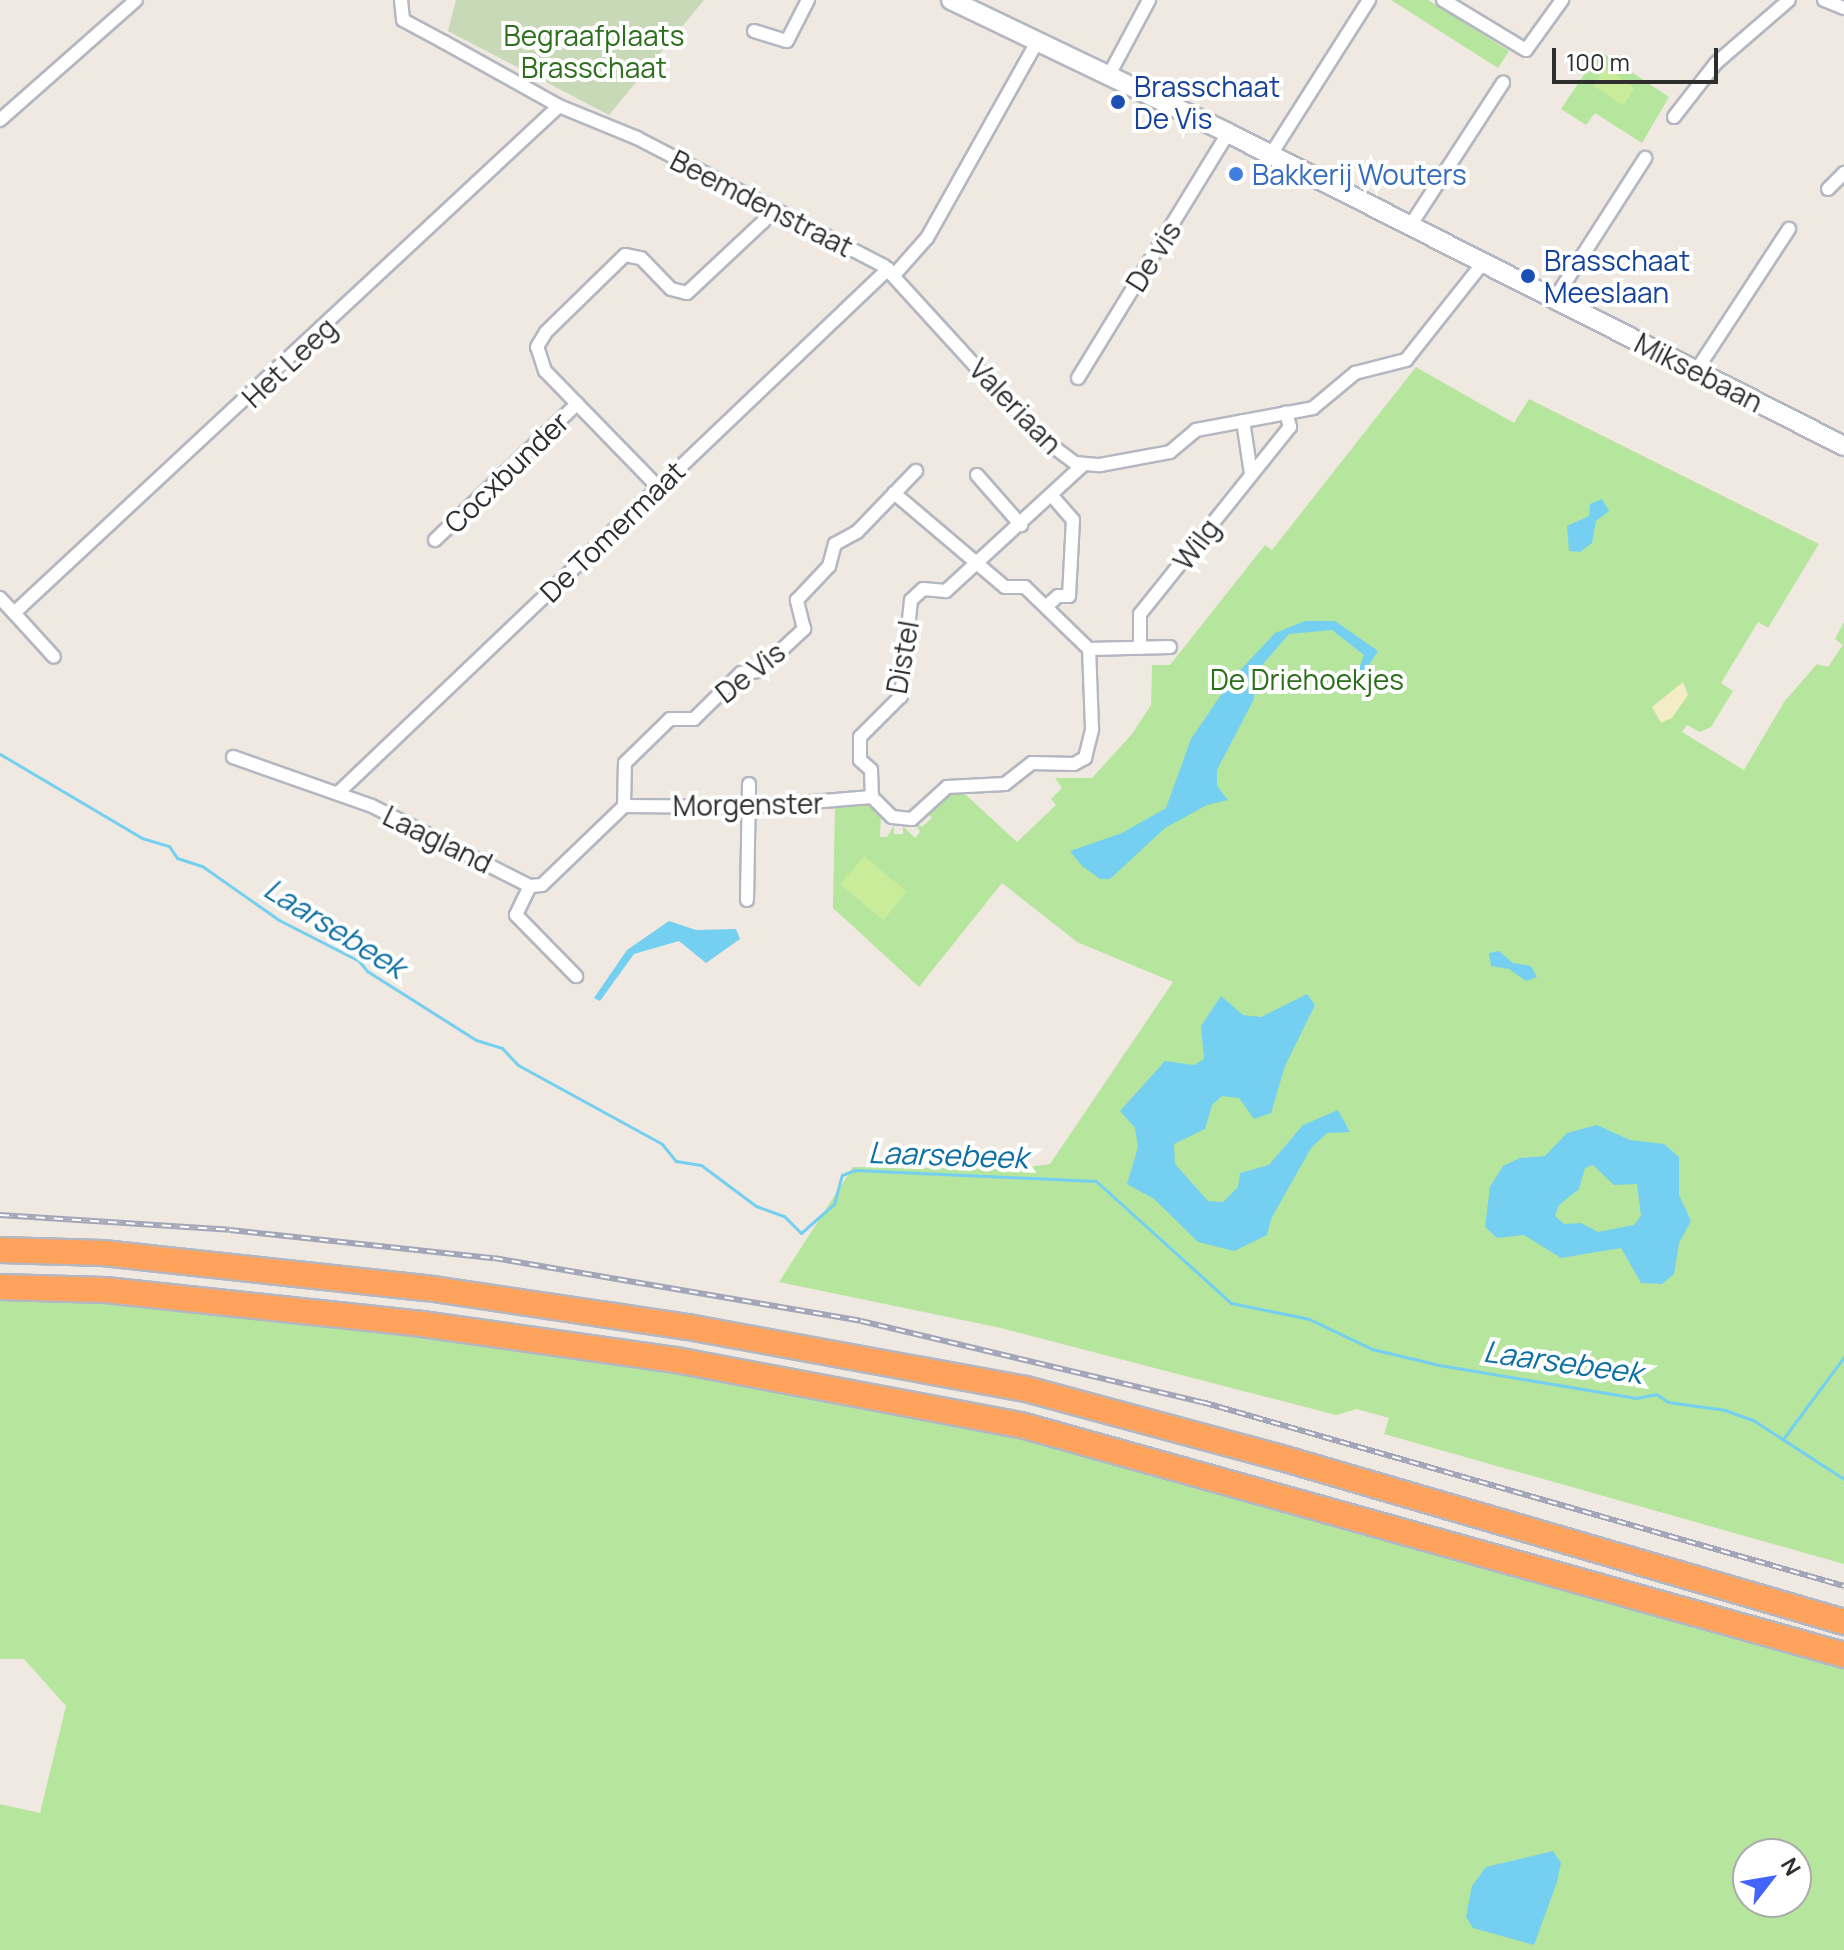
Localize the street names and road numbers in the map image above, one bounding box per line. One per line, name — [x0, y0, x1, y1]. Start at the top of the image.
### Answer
street label: Beemdenstraat — [665, 143, 859, 263]
street label: De vis — [1119, 215, 1187, 297]
street label: Het Leeg — [235, 310, 343, 414]
street label: Miksebaan — [1629, 325, 1769, 419]
street label: Valeriaan — [963, 352, 1069, 460]
street label: Cocxbunder — [437, 404, 575, 540]
street label: De Tomermaat — [533, 454, 691, 608]
street label: Wilg — [1166, 512, 1226, 576]
street label: Distel — [879, 618, 925, 696]
street label: De Vis — [709, 635, 791, 709]
street label: Morgenster — [672, 786, 824, 822]
street label: Laagland — [378, 798, 498, 880]

